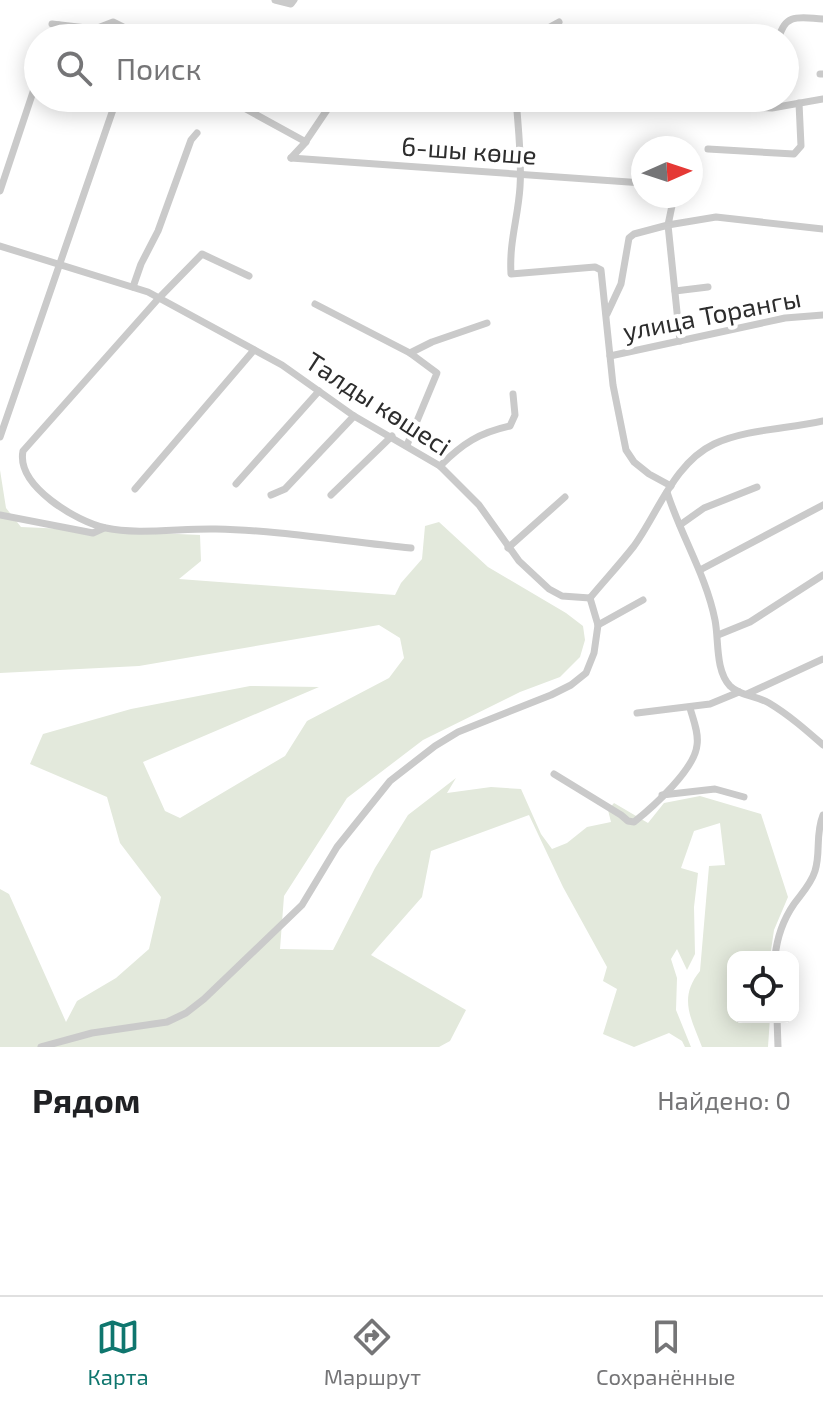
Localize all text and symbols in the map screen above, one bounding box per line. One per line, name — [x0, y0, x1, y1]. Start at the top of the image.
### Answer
search box — [24, 24, 799, 112]
icon: search — [52, 46, 96, 90]
text: Поиск — [116, 50, 202, 86]
street label: 6-шы көше — [400, 129, 538, 170]
north arrow — [631, 136, 703, 208]
street label: улица Торангы — [620, 281, 804, 347]
street label: Талды көшесі — [300, 344, 457, 461]
map controls — [727, 951, 799, 1023]
button: locate — [727, 951, 799, 1023]
text: Рядом — [32, 1079, 140, 1120]
text: Найдено: 0 — [657, 1084, 791, 1115]
tab: Карта — [88, 1315, 149, 1389]
tab: Маршрут — [324, 1315, 421, 1389]
tab: Сохранённые — [596, 1315, 735, 1389]

